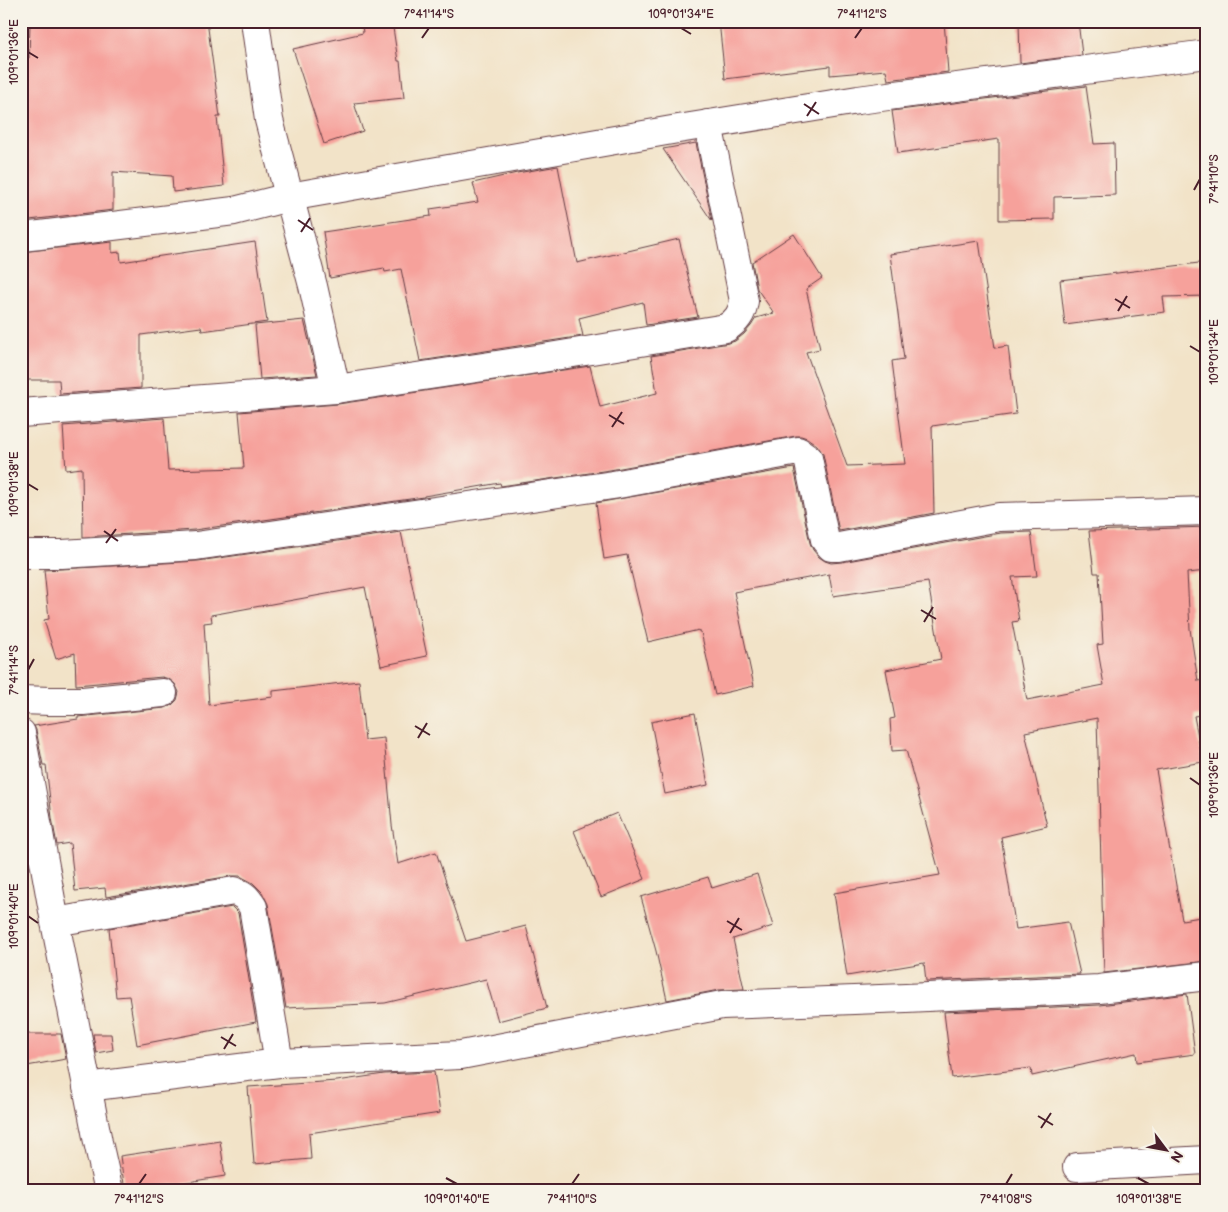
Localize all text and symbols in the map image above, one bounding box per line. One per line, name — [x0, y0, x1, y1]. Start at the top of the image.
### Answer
text: 7°41'14"S — [404, 7, 454, 22]
text: 109°01'34"E — [648, 7, 714, 22]
text: 7°41'12"S — [837, 7, 887, 22]
text: 109°01'36"E — [7, 19, 22, 85]
text: 7°41'10"S — [1207, 154, 1222, 204]
text: 109°01'34"E — [1207, 319, 1222, 385]
text: 109°01'38"E — [7, 451, 22, 517]
text: 7°41'14"S — [7, 645, 22, 695]
text: 109°01'36"E — [1207, 752, 1222, 818]
text: 109°01'40"E — [7, 883, 22, 949]
north arrow — [1140, 1124, 1190, 1174]
text: N — [1167, 1148, 1187, 1166]
text: 7°41'12"S — [114, 1192, 164, 1207]
text: 109°01'40"E — [424, 1192, 490, 1207]
text: 7°41'10"S — [547, 1192, 597, 1207]
text: 7°41'08"S — [980, 1192, 1032, 1207]
text: 109°01'38"E — [1116, 1192, 1182, 1207]

